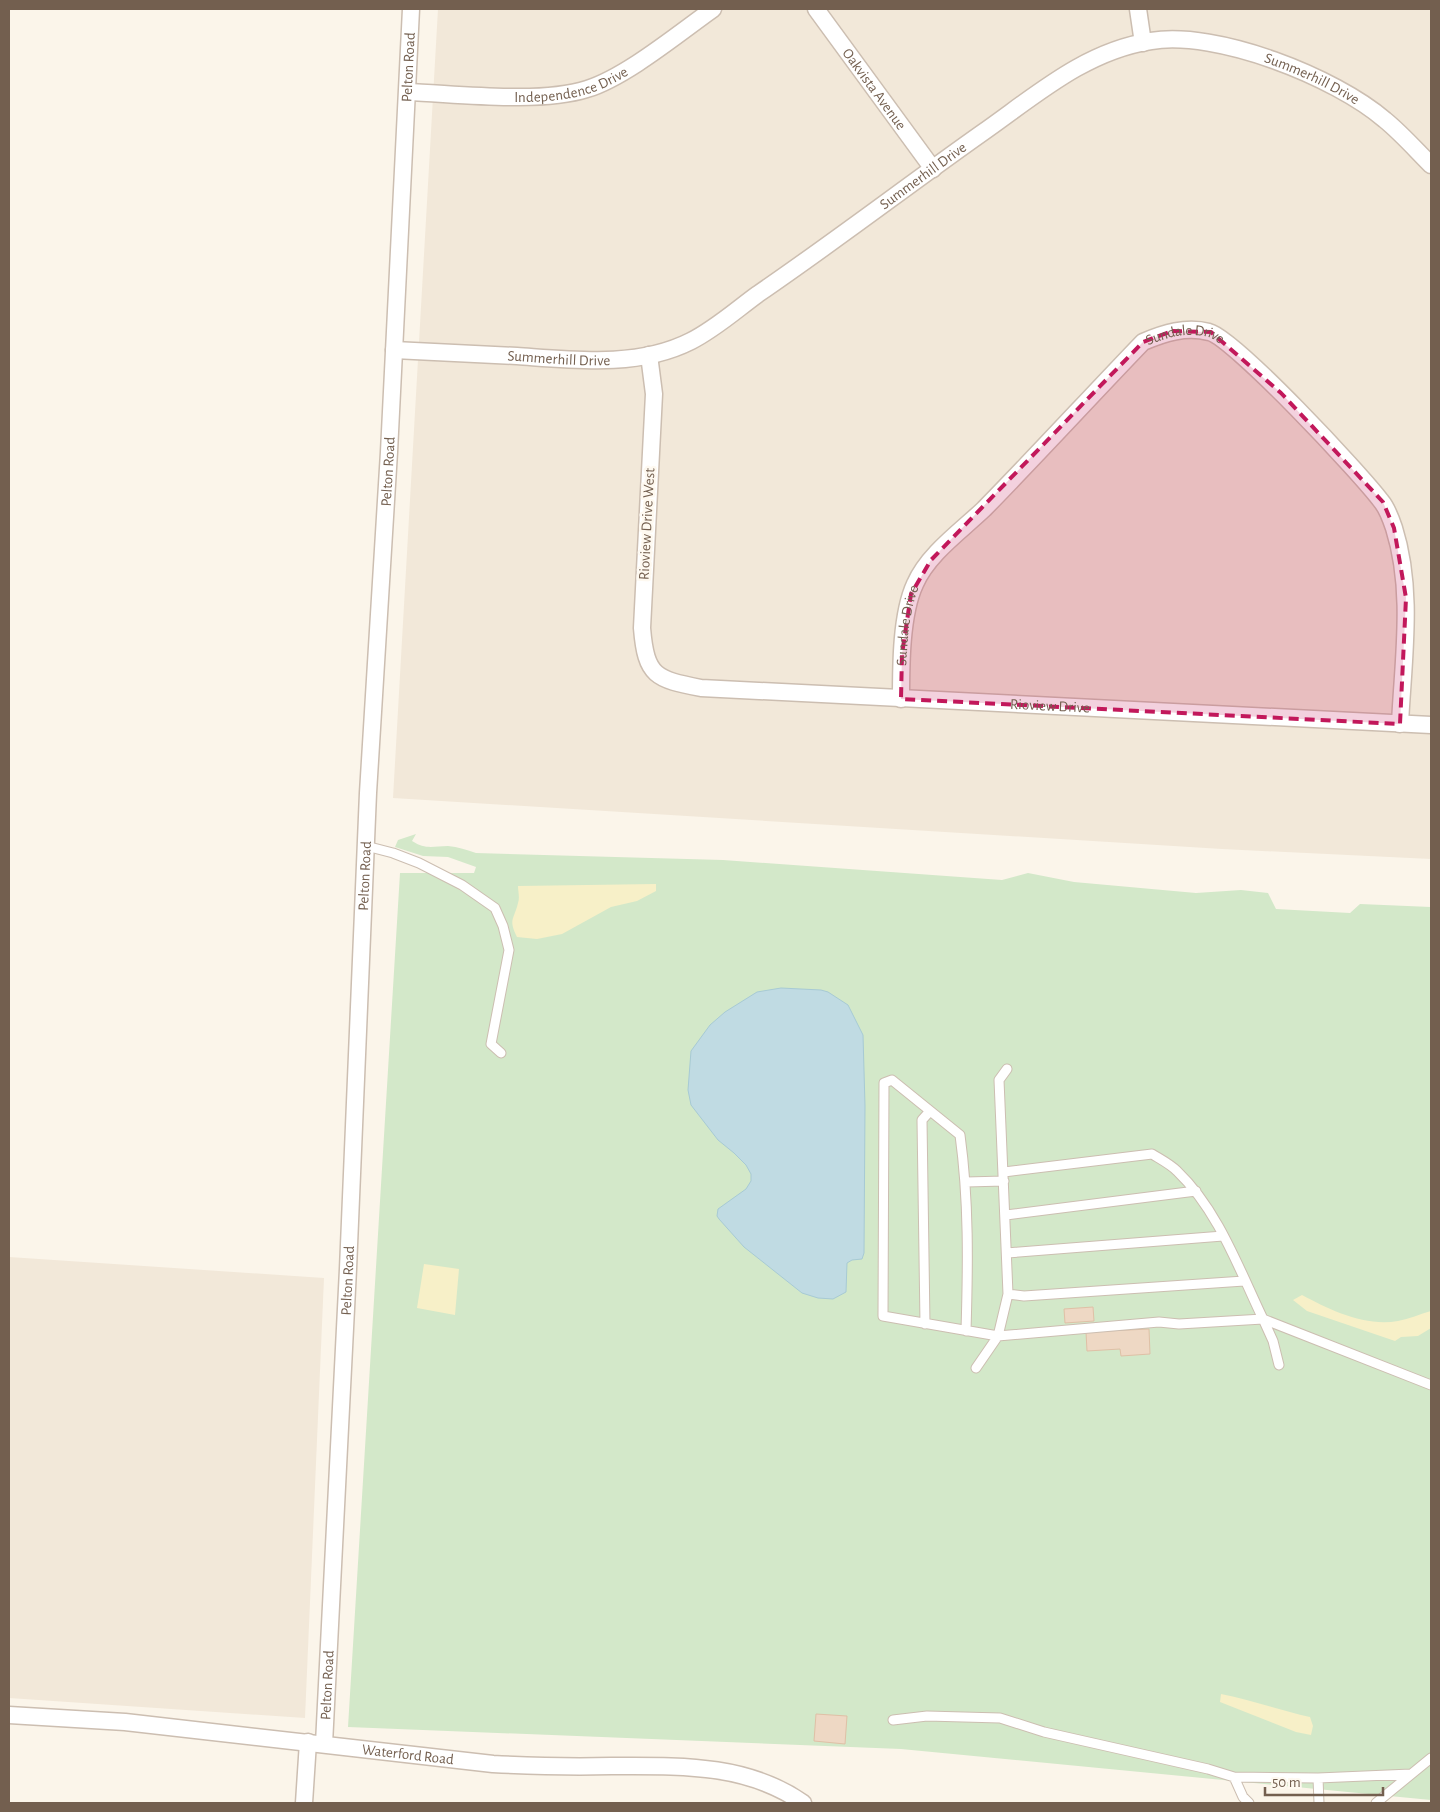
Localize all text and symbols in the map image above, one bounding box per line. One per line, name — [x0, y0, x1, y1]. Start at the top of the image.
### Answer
street label: Pelton Road — [399, 32, 417, 102]
street label: Oakvista Avenue — [840, 45, 909, 132]
street label: Summerhill Drive — [1263, 50, 1362, 107]
street label: Independence Drive — [514, 64, 630, 105]
street label: Summerhill Drive — [877, 139, 969, 212]
street label: Sundale Drive — [1143, 322, 1228, 348]
street label: Summerhill Drive — [507, 348, 611, 368]
street label: Pelton Road — [378, 436, 397, 507]
street label: Rioview Drive West — [637, 467, 657, 580]
street label: Sundale Drive — [894, 583, 921, 666]
street label: Rioview Drive — [1010, 696, 1090, 715]
street label: Pelton Road — [356, 841, 373, 911]
street label: Pelton Road — [338, 1245, 356, 1316]
street label: Pelton Road — [318, 1650, 336, 1720]
street label: Waterford Road — [361, 1742, 455, 1767]
scale bar — [1265, 1764, 1382, 1796]
text: 50 m — [1272, 1775, 1301, 1790]

